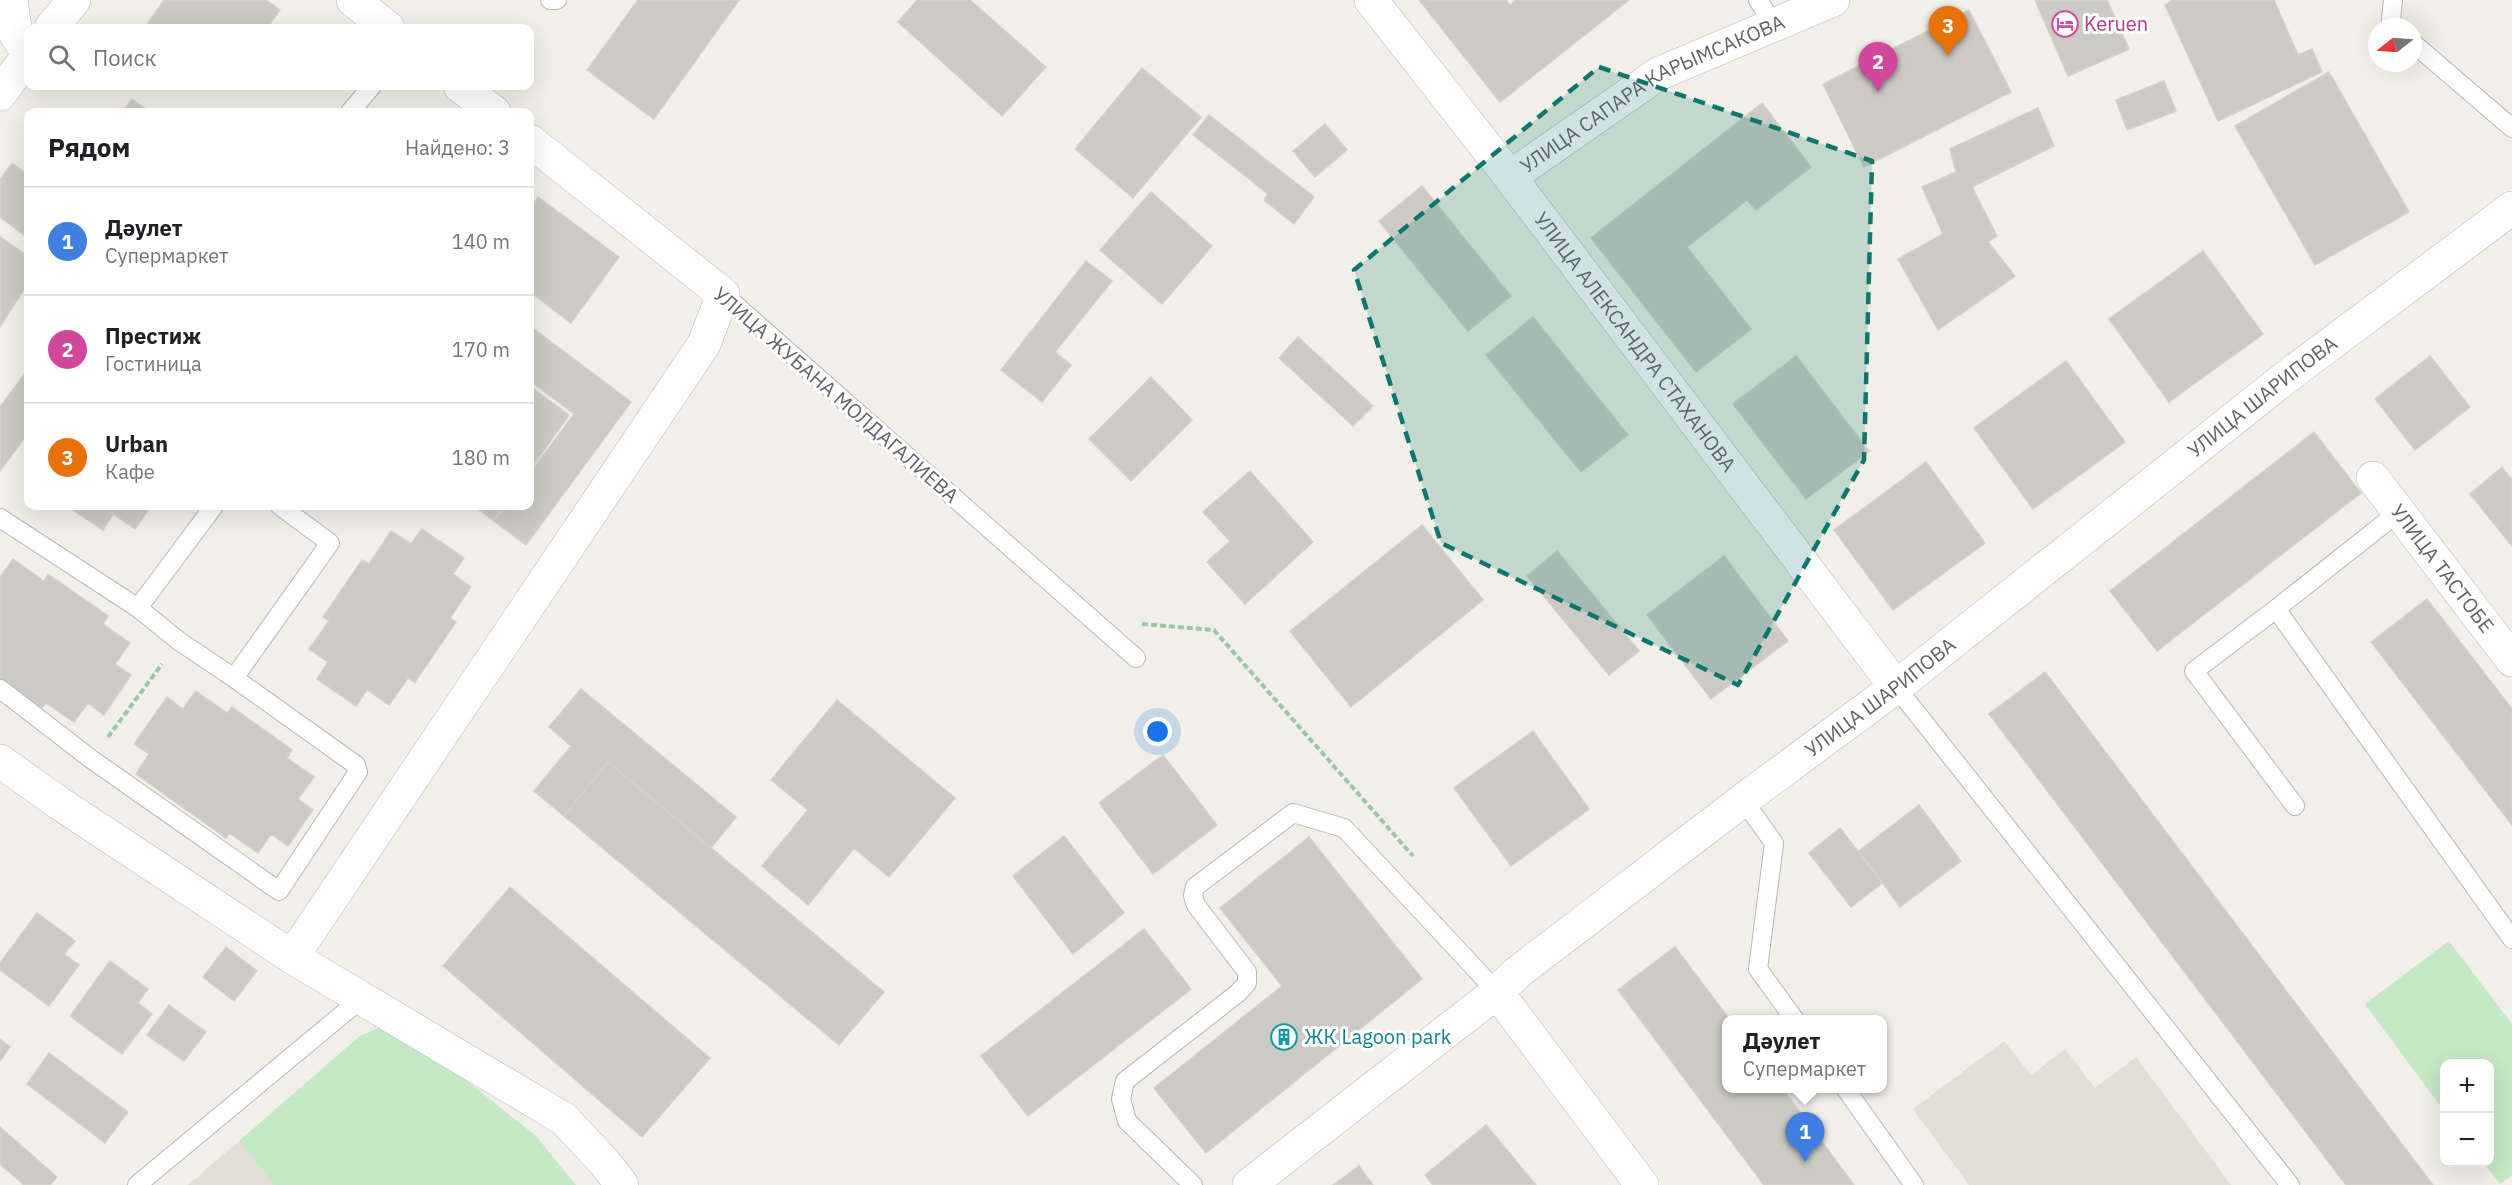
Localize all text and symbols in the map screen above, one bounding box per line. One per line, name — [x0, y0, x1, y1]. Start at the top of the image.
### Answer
pin: 3 — [1928, 7, 1968, 56]
street label: УЛИЦА САПАРА КАРЫМСАКОВА — [1515, 8, 1789, 179]
hotel icon: Keruen — [2050, 9, 2080, 39]
place label: Keruen — [2084, 10, 2148, 37]
north arrow — [2368, 18, 2422, 72]
search box — [24, 24, 534, 90]
icon: search — [45, 41, 78, 74]
pin: 2 — [1858, 42, 1898, 92]
text: Поиск — [93, 43, 157, 72]
text: Рядом — [48, 130, 130, 164]
text: Найдено: 3 — [405, 134, 510, 161]
street label: УЛИЦА АЛЕКСАНДРА СТАХАНОВА — [1528, 206, 1743, 477]
text: Дәулет — [105, 213, 183, 242]
text: 1 — [62, 228, 74, 255]
text: 140 m — [452, 228, 510, 255]
text: Супермаркет — [105, 242, 228, 269]
street label: УЛИЦА ЖУБАНА МОЛДАГАЛИЕВА — [708, 280, 965, 509]
text: Престиж — [105, 321, 201, 350]
street label: УЛИЦА ШАРИПОВА — [2182, 329, 2342, 463]
text: 2 — [62, 336, 74, 363]
text: 170 m — [452, 336, 510, 363]
text: Гостиница — [105, 350, 202, 377]
text: Urban — [105, 429, 168, 458]
text: 3 — [62, 444, 74, 471]
text: 180 m — [452, 444, 510, 471]
text: Кафе — [105, 458, 155, 485]
street label: УЛИЦА ТАСТОБЕ — [2385, 498, 2501, 638]
street label: УЛИЦА ШАРИПОВА — [1799, 631, 1961, 763]
your location — [1143, 717, 1172, 746]
popup — [1722, 1015, 1887, 1093]
building icon: ЖК Lagoon park — [1269, 1022, 1299, 1052]
place label: ЖК Lagoon park — [1304, 1023, 1452, 1050]
text: Дәулет — [1743, 1026, 1820, 1055]
text: Супермаркет — [1743, 1055, 1866, 1082]
map controls — [2440, 1059, 2494, 1167]
button: + — [2440, 1059, 2494, 1113]
pin: 1 — [1786, 1112, 1824, 1162]
button: − — [2440, 1113, 2494, 1167]

